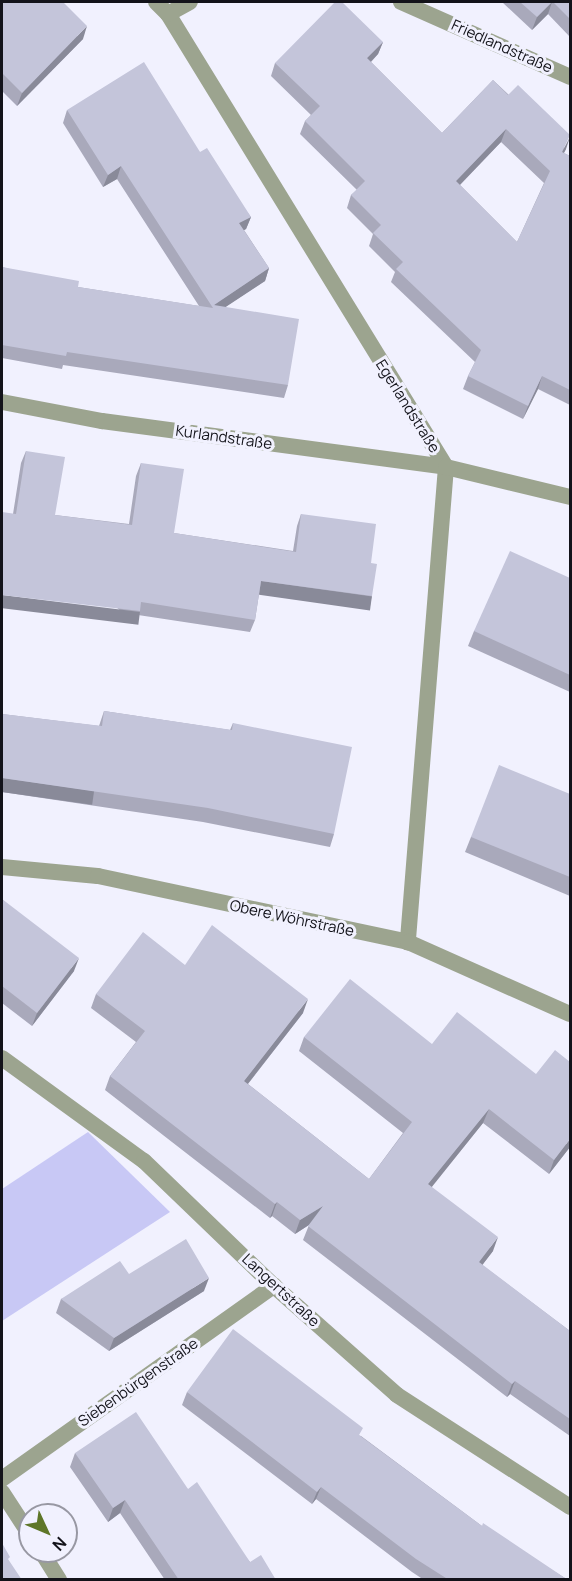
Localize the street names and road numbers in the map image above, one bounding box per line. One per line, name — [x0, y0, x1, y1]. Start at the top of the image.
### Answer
street label: Friedlandstraße — [449, 16, 555, 76]
street label: Egerlandstraße — [372, 356, 444, 456]
street label: Kurlandstraße — [175, 421, 273, 453]
street label: Obere Wöhrstraße — [228, 896, 356, 940]
street label: Langertstraße — [239, 1250, 323, 1330]
street label: Siebenbürgenstraße — [75, 1334, 201, 1430]

